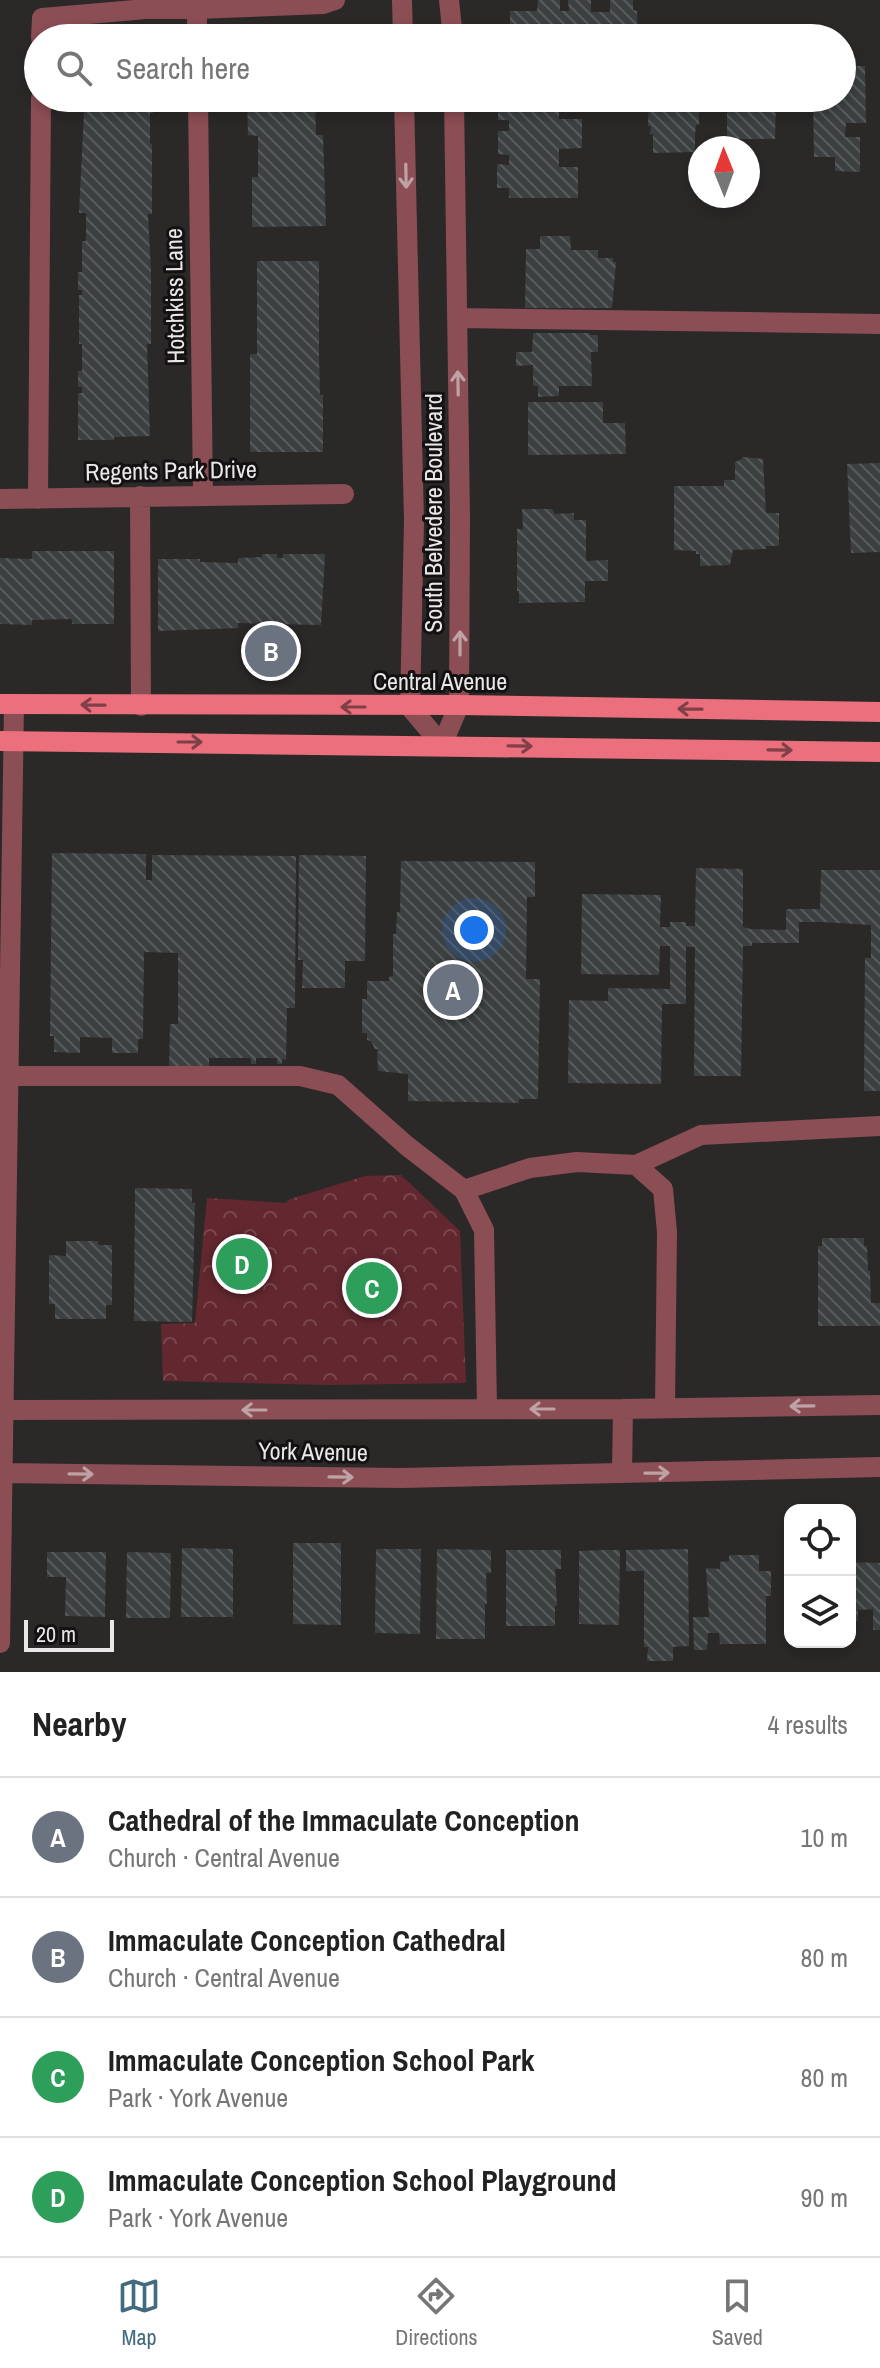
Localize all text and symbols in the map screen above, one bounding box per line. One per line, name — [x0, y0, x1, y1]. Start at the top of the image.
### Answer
search box — [24, 24, 856, 112]
icon: search — [52, 46, 96, 90]
text: Search here — [116, 48, 250, 88]
north arrow — [688, 136, 760, 208]
one-way arrow — [398, 162, 414, 189]
street label: Hotchkiss Lane — [157, 228, 191, 364]
one-way arrow — [451, 370, 466, 397]
street label: South Belvedere Boulevard — [417, 393, 449, 633]
street label: Regents Park Drive — [85, 453, 257, 487]
pin: B — [245, 621, 297, 681]
one-way arrow — [452, 630, 467, 657]
street label: Central Avenue — [373, 665, 507, 697]
one-way arrow — [80, 698, 107, 713]
one-way arrow — [340, 699, 367, 715]
one-way arrow — [677, 701, 704, 717]
one-way arrow — [176, 734, 203, 750]
one-way arrow — [506, 738, 533, 754]
one-way arrow — [766, 742, 793, 758]
your location — [454, 910, 494, 950]
pin: A — [427, 960, 479, 1020]
pin: D — [216, 1234, 268, 1294]
pin: C — [346, 1258, 398, 1318]
one-way arrow — [789, 1398, 816, 1414]
one-way arrow — [529, 1401, 556, 1417]
one-way arrow — [241, 1402, 268, 1418]
street label: York Avenue — [258, 1434, 368, 1468]
one-way arrow — [643, 1465, 670, 1480]
one-way arrow — [67, 1466, 94, 1482]
one-way arrow — [327, 1469, 354, 1485]
map controls — [784, 1504, 856, 1648]
button: locate — [784, 1504, 856, 1576]
button: layers — [784, 1576, 856, 1648]
scale bar — [24, 1616, 114, 1652]
text: 20 m — [36, 1619, 76, 1649]
text: Nearby — [32, 1701, 127, 1747]
text: 4 results — [767, 1707, 848, 1742]
text: Cathedral of the Immaculate Conception — [108, 1800, 580, 1840]
text: A — [50, 1820, 66, 1855]
text: 10 m — [801, 1820, 848, 1855]
text: Church · Central Avenue — [108, 1840, 340, 1875]
text: Immaculate Conception Cathedral — [108, 1920, 506, 1960]
text: B — [50, 1940, 66, 1975]
text: 80 m — [801, 1940, 848, 1975]
text: Church · Central Avenue — [108, 1960, 340, 1995]
text: Immaculate Conception School Park — [108, 2040, 535, 2080]
text: C — [50, 2060, 66, 2095]
text: 80 m — [801, 2060, 848, 2095]
text: Park · York Avenue — [108, 2080, 288, 2115]
text: Immaculate Conception School Playground — [108, 2160, 617, 2200]
text: D — [50, 2180, 66, 2215]
text: 90 m — [801, 2180, 848, 2215]
text: Park · York Avenue — [108, 2200, 288, 2235]
tab: Map — [117, 2274, 161, 2352]
tab: Directions — [395, 2274, 478, 2352]
tab: Saved — [712, 2274, 763, 2352]

